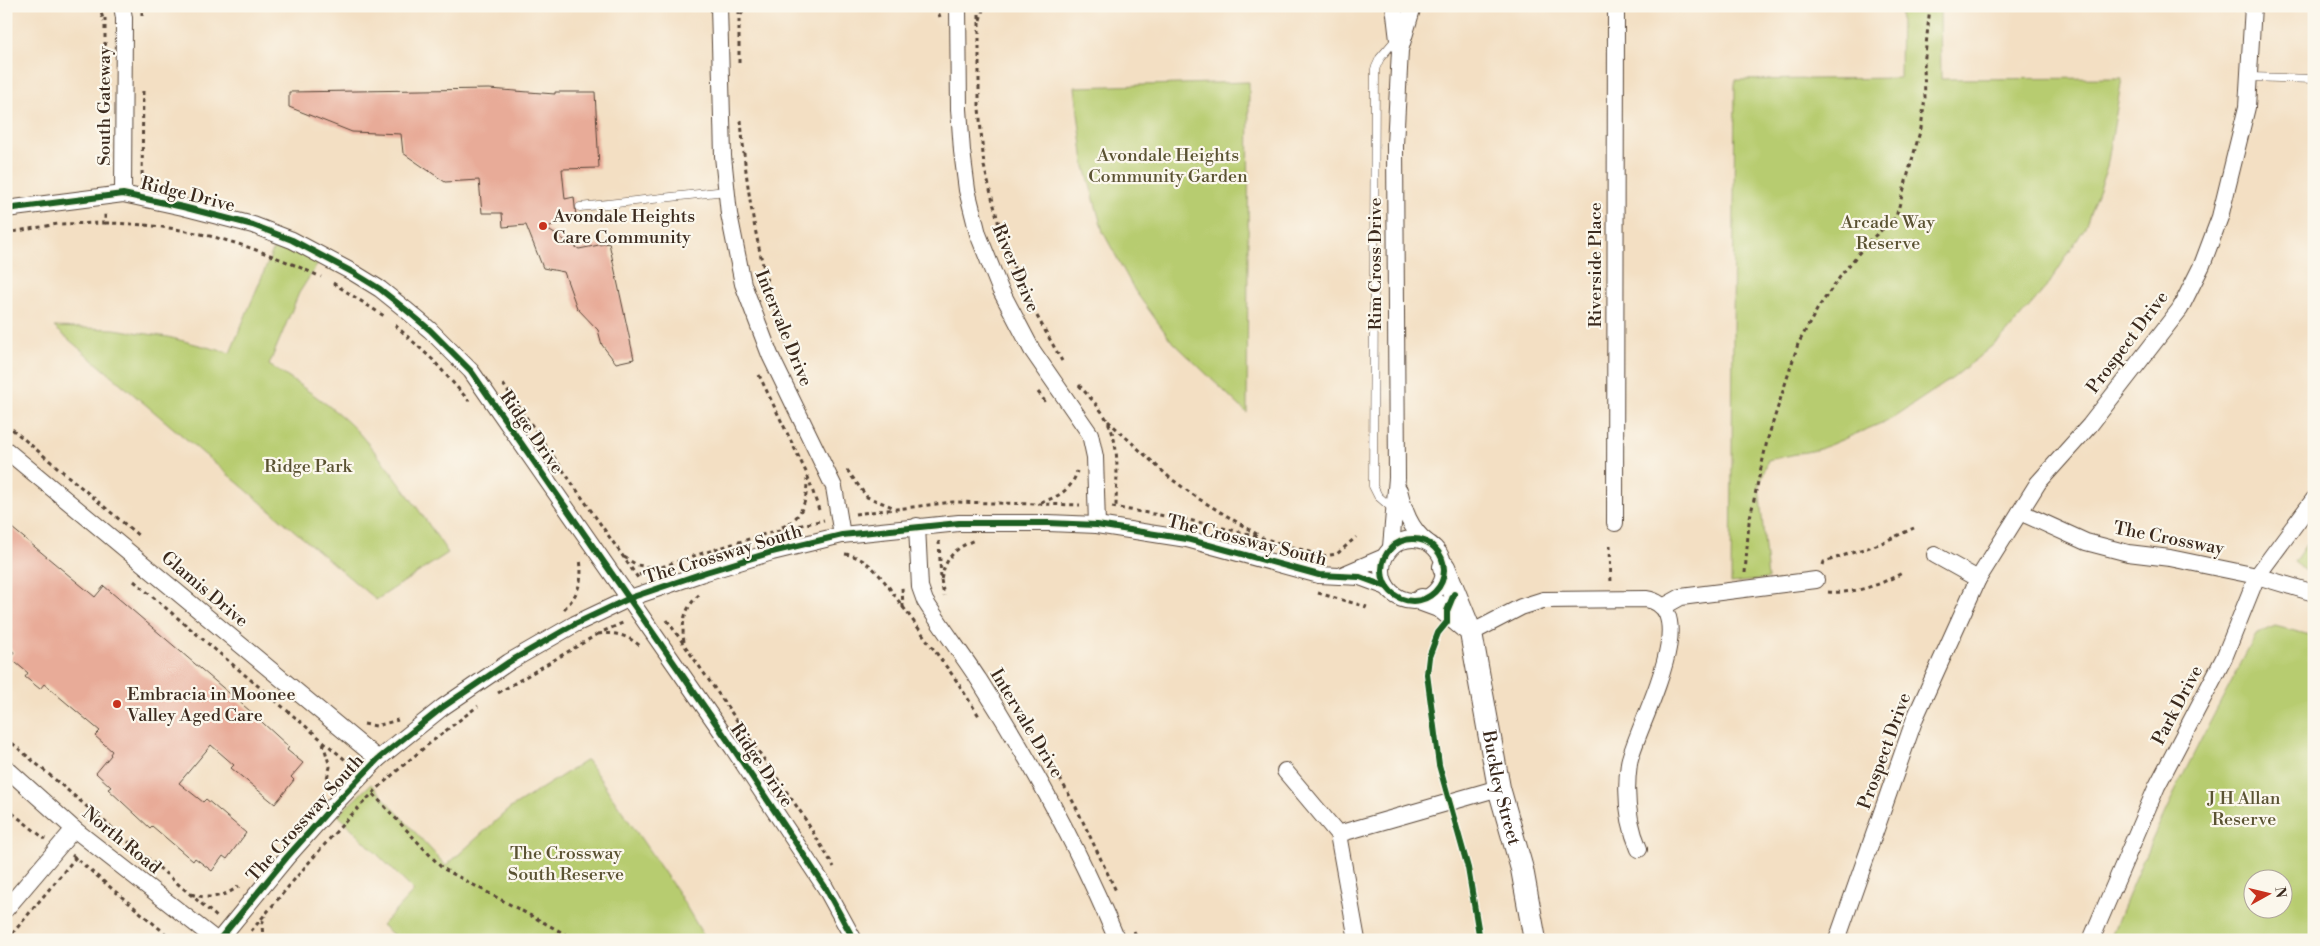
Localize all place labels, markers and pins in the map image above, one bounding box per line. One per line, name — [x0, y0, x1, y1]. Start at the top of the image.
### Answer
place label: Avondale Heights Care Community — [552, 205, 695, 249]
marker: Avondale Heights Care Community — [537, 220, 549, 232]
place label: Embracia in Moonee Valley Aged Care — [126, 683, 296, 727]
marker: Embracia in Moonee Valley Aged Care — [111, 698, 123, 710]

